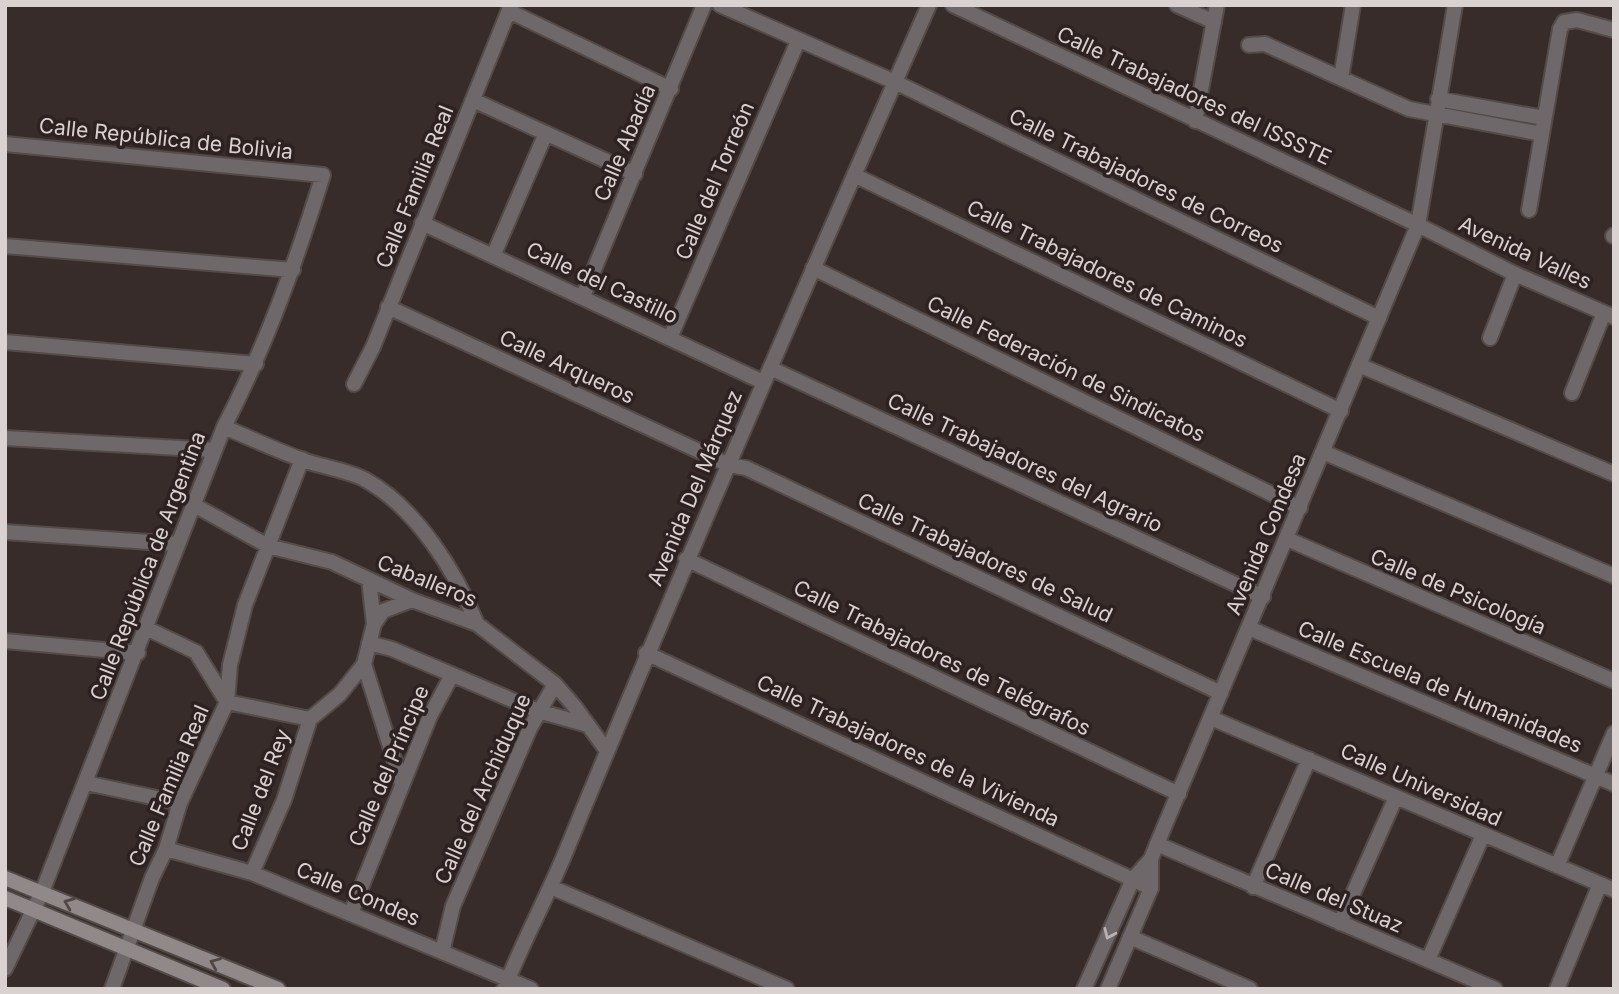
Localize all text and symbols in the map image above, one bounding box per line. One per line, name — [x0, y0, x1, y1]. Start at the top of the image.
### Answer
street label: Calle Trabajadores del ISSSTE — [1053, 21, 1335, 170]
street label: Calle Abadía — [589, 81, 660, 205]
street label: Calle del Torreón — [670, 98, 759, 264]
street label: Calle Familia Real — [371, 102, 459, 272]
street label: Calle Trabajadores de Correos — [1005, 103, 1287, 258]
street label: Calle República de Bolivia — [38, 113, 294, 164]
street label: Calle Trabajadores de Caminos — [963, 195, 1252, 353]
street label: Avenida Valles — [1455, 211, 1596, 294]
street label: Calle del Castillo — [522, 236, 682, 329]
street label: Calle Federación de Sindicatos — [923, 290, 1209, 447]
street label: Calle Arqueros — [496, 324, 639, 409]
street label: Avenida Del Márquez — [642, 386, 747, 589]
street label: Calle Trabajadores del Agrario — [884, 388, 1167, 537]
street label: Calle República de Argentina — [85, 428, 210, 704]
street label: Avenida Condesa — [1220, 449, 1311, 618]
street label: Calle Trabajadores de Salud — [854, 487, 1117, 628]
street label: Calle de Psicología — [1367, 543, 1550, 640]
street label: Caballeros — [374, 549, 481, 612]
street label: Calle Trabajadores de Telégrafos — [790, 575, 1095, 741]
street label: Calle Escuela de Humanidades — [1294, 615, 1586, 758]
street label: Calle Trabajadores de la Vivienda — [753, 669, 1064, 832]
street label: Calle del Príncipe — [343, 681, 434, 850]
street label: Calle del Archiduque — [429, 690, 536, 888]
street label: Calle Familia Real — [123, 701, 214, 870]
street label: Calle del Rey — [226, 725, 295, 854]
street label: Calle Universidad — [1337, 738, 1506, 831]
street label: Calle Condes — [293, 856, 424, 931]
street label: Calle del Stuaz — [1261, 857, 1407, 938]
one-way arrow — [64, 898, 76, 912]
one-way arrow — [1103, 927, 1117, 939]
one-way arrow — [210, 957, 222, 971]

